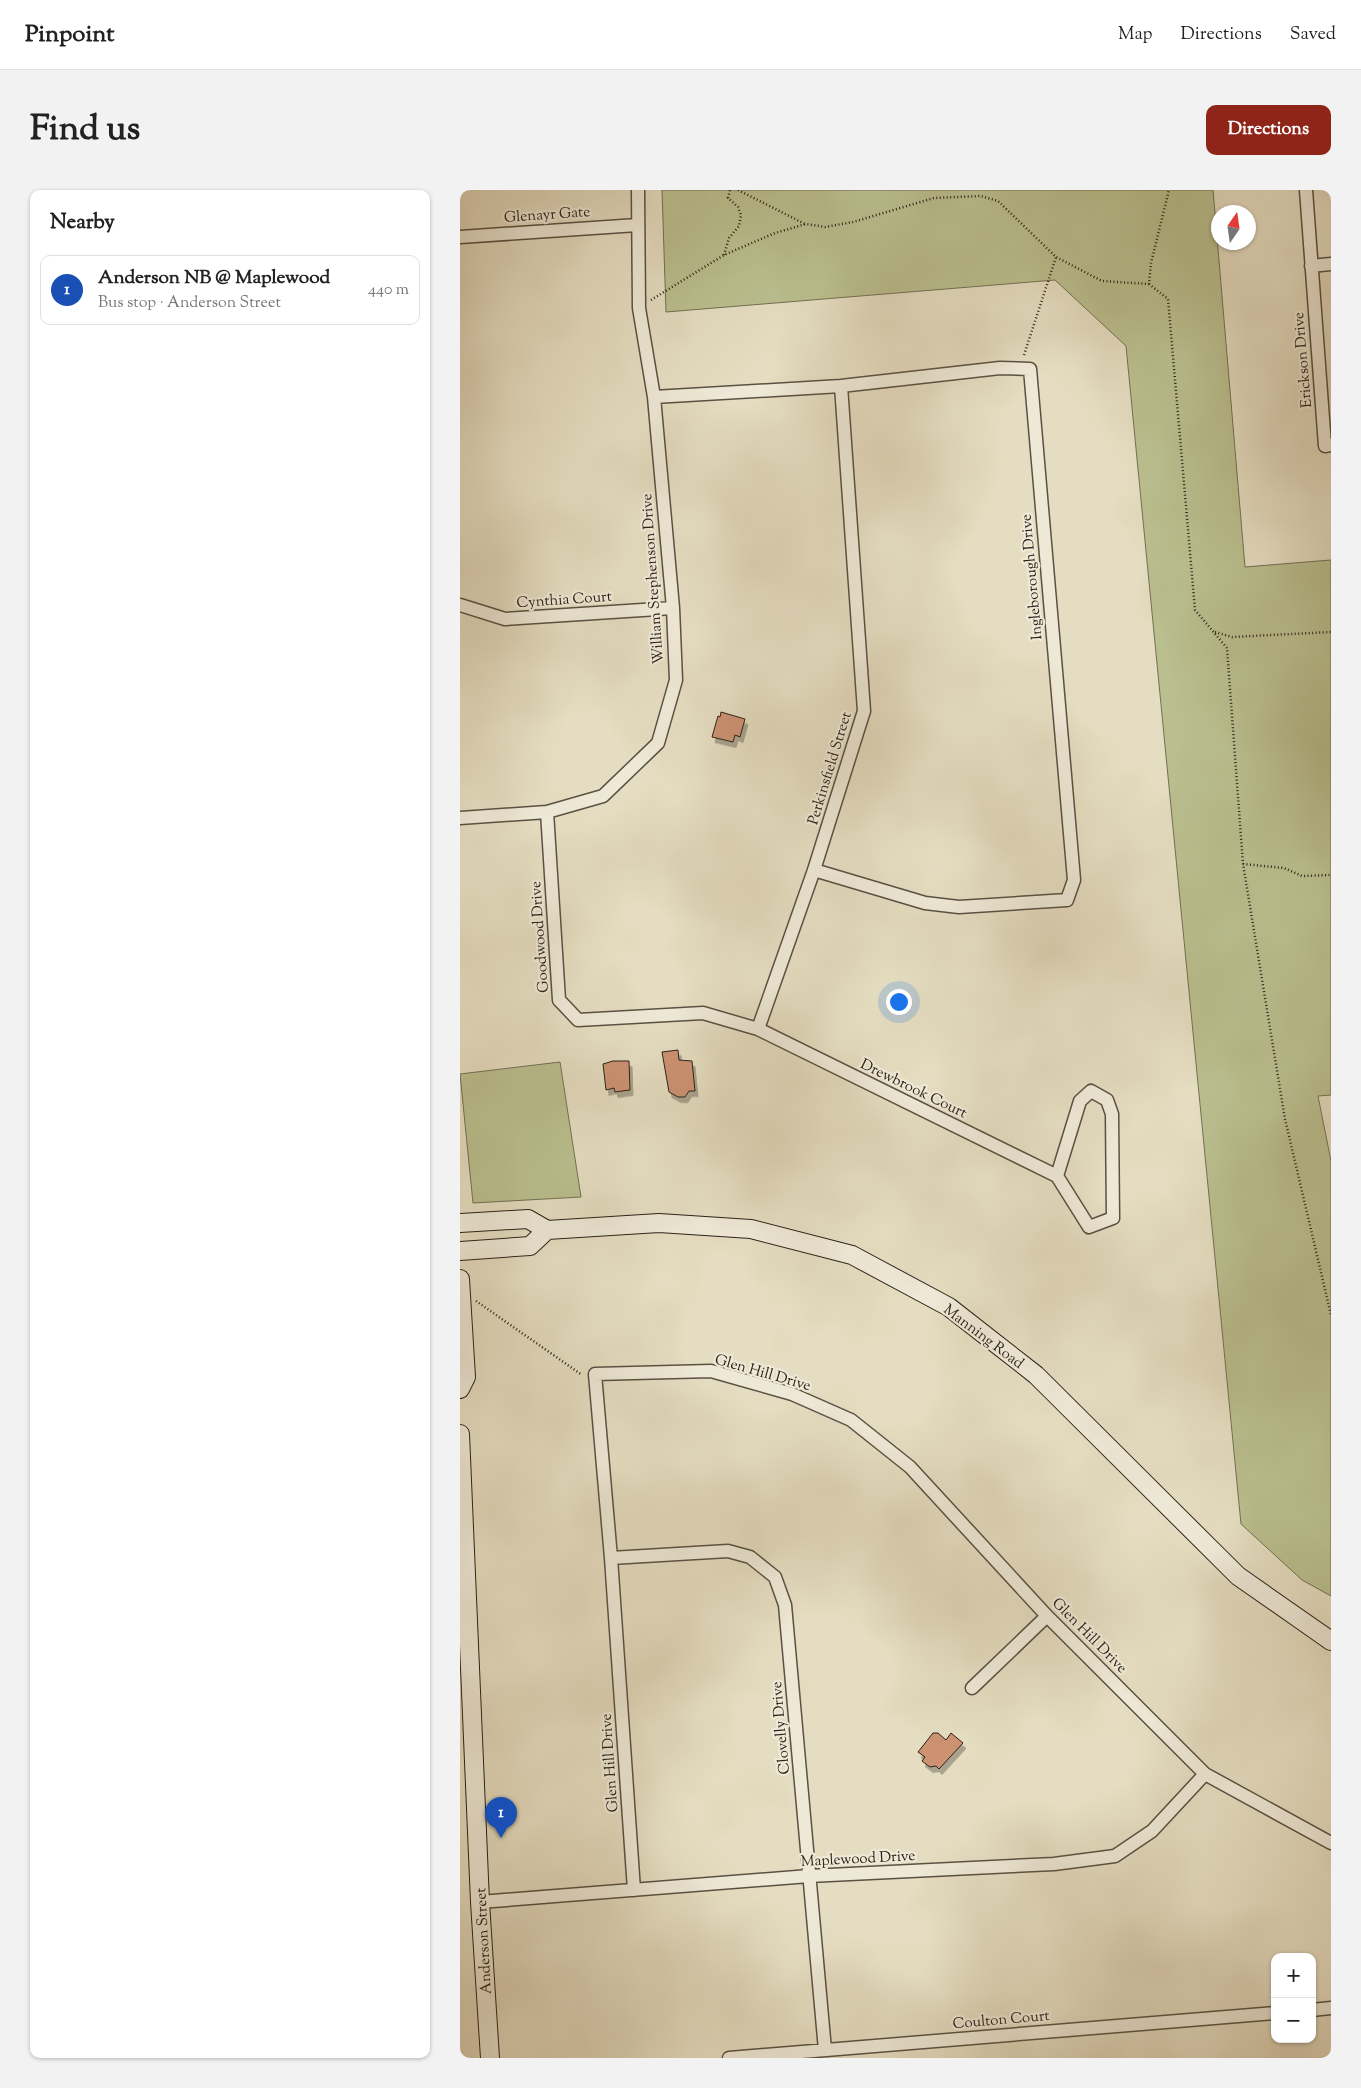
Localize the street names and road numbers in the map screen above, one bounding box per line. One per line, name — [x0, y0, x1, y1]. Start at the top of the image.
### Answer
street label: Glenayr Gate — [503, 202, 591, 229]
street label: Erickson Drive — [1289, 311, 1318, 409]
street label: William Stephenson Drive — [637, 493, 670, 665]
street label: Ingleborough Drive — [1017, 513, 1048, 641]
street label: Cynthia Court — [516, 587, 613, 614]
street label: Perkinsfield Street — [803, 709, 858, 827]
street label: Goodwood Drive — [526, 880, 555, 993]
street label: Drewbrook Court — [857, 1054, 970, 1124]
street label: Manning Road — [939, 1300, 1028, 1375]
street label: Glen Hill Drive — [712, 1350, 813, 1397]
street label: Glen Hill Drive — [1046, 1594, 1131, 1679]
street label: Clovelly Drive — [767, 1681, 796, 1775]
street label: Glen Hill Drive — [597, 1713, 624, 1813]
street label: Maplewood Drive — [800, 1846, 916, 1873]
street label: Anderson Street — [471, 1887, 498, 1995]
street label: Coulton Court — [952, 2006, 1050, 2035]

